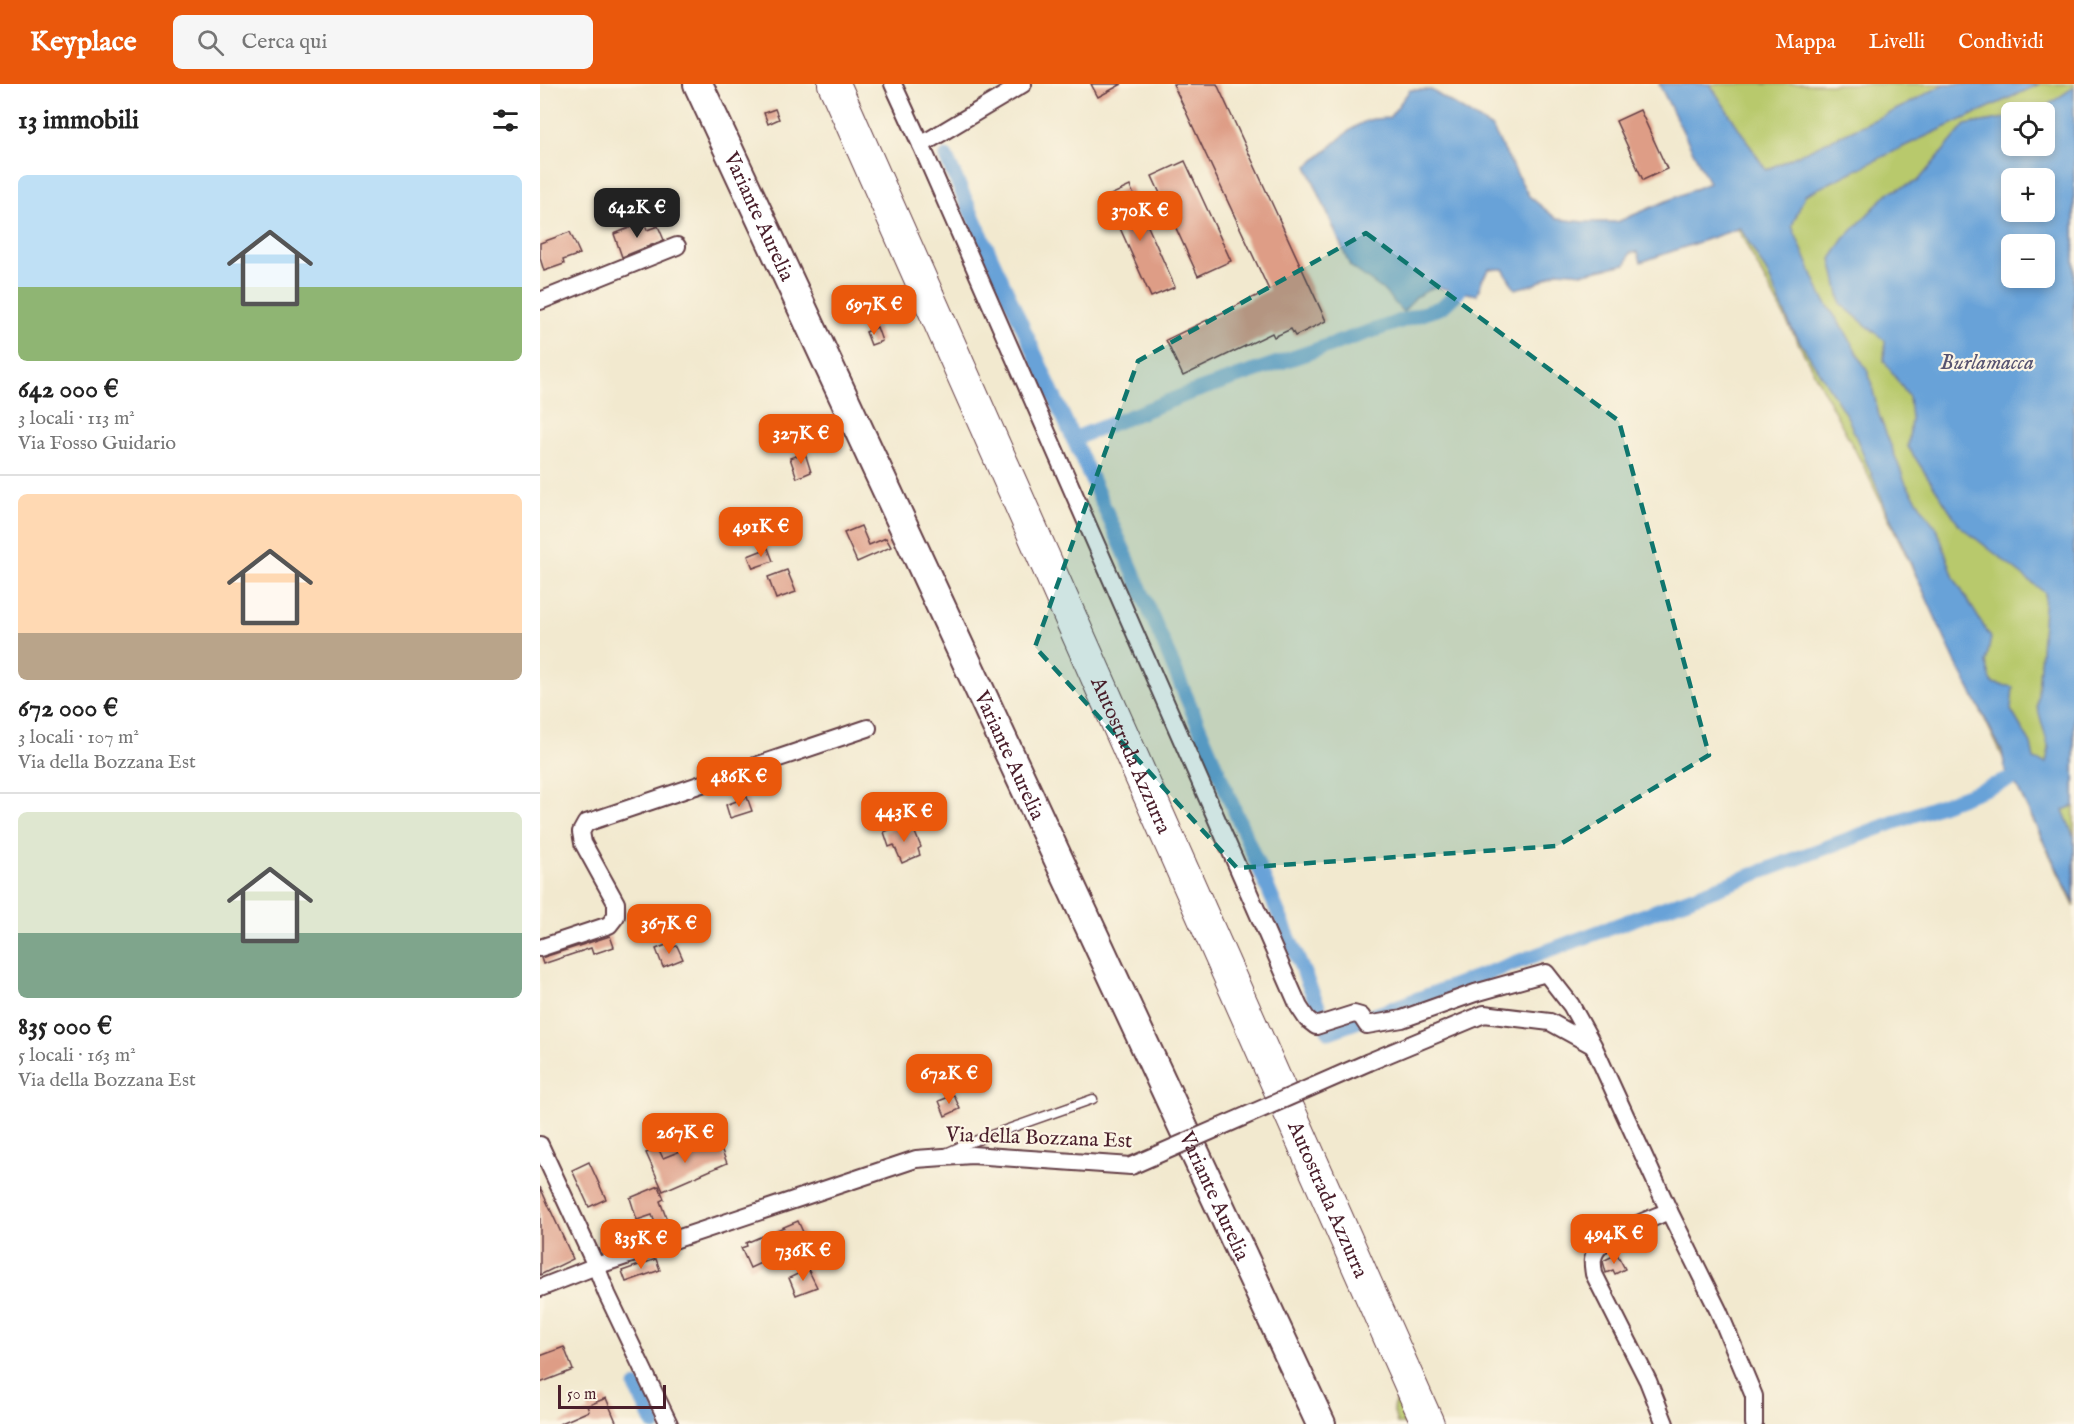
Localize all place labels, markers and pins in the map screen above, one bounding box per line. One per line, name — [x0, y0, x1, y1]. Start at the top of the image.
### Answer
pin: 642K € — [588, 188, 686, 239]
pin: 370K € — [1091, 191, 1189, 242]
pin: 697K € — [825, 285, 923, 336]
pin: 327K € — [752, 414, 850, 465]
pin: 491K € — [712, 507, 810, 558]
pin: 486K € — [690, 757, 788, 808]
pin: 443K € — [855, 792, 953, 843]
pin: 367K € — [620, 904, 718, 955]
pin: 672K € — [900, 1054, 998, 1105]
pin: 267K € — [636, 1113, 734, 1164]
pin: 494K € — [1565, 1214, 1663, 1265]
pin: 835K € — [592, 1219, 690, 1270]
pin: 736K € — [754, 1231, 852, 1282]

